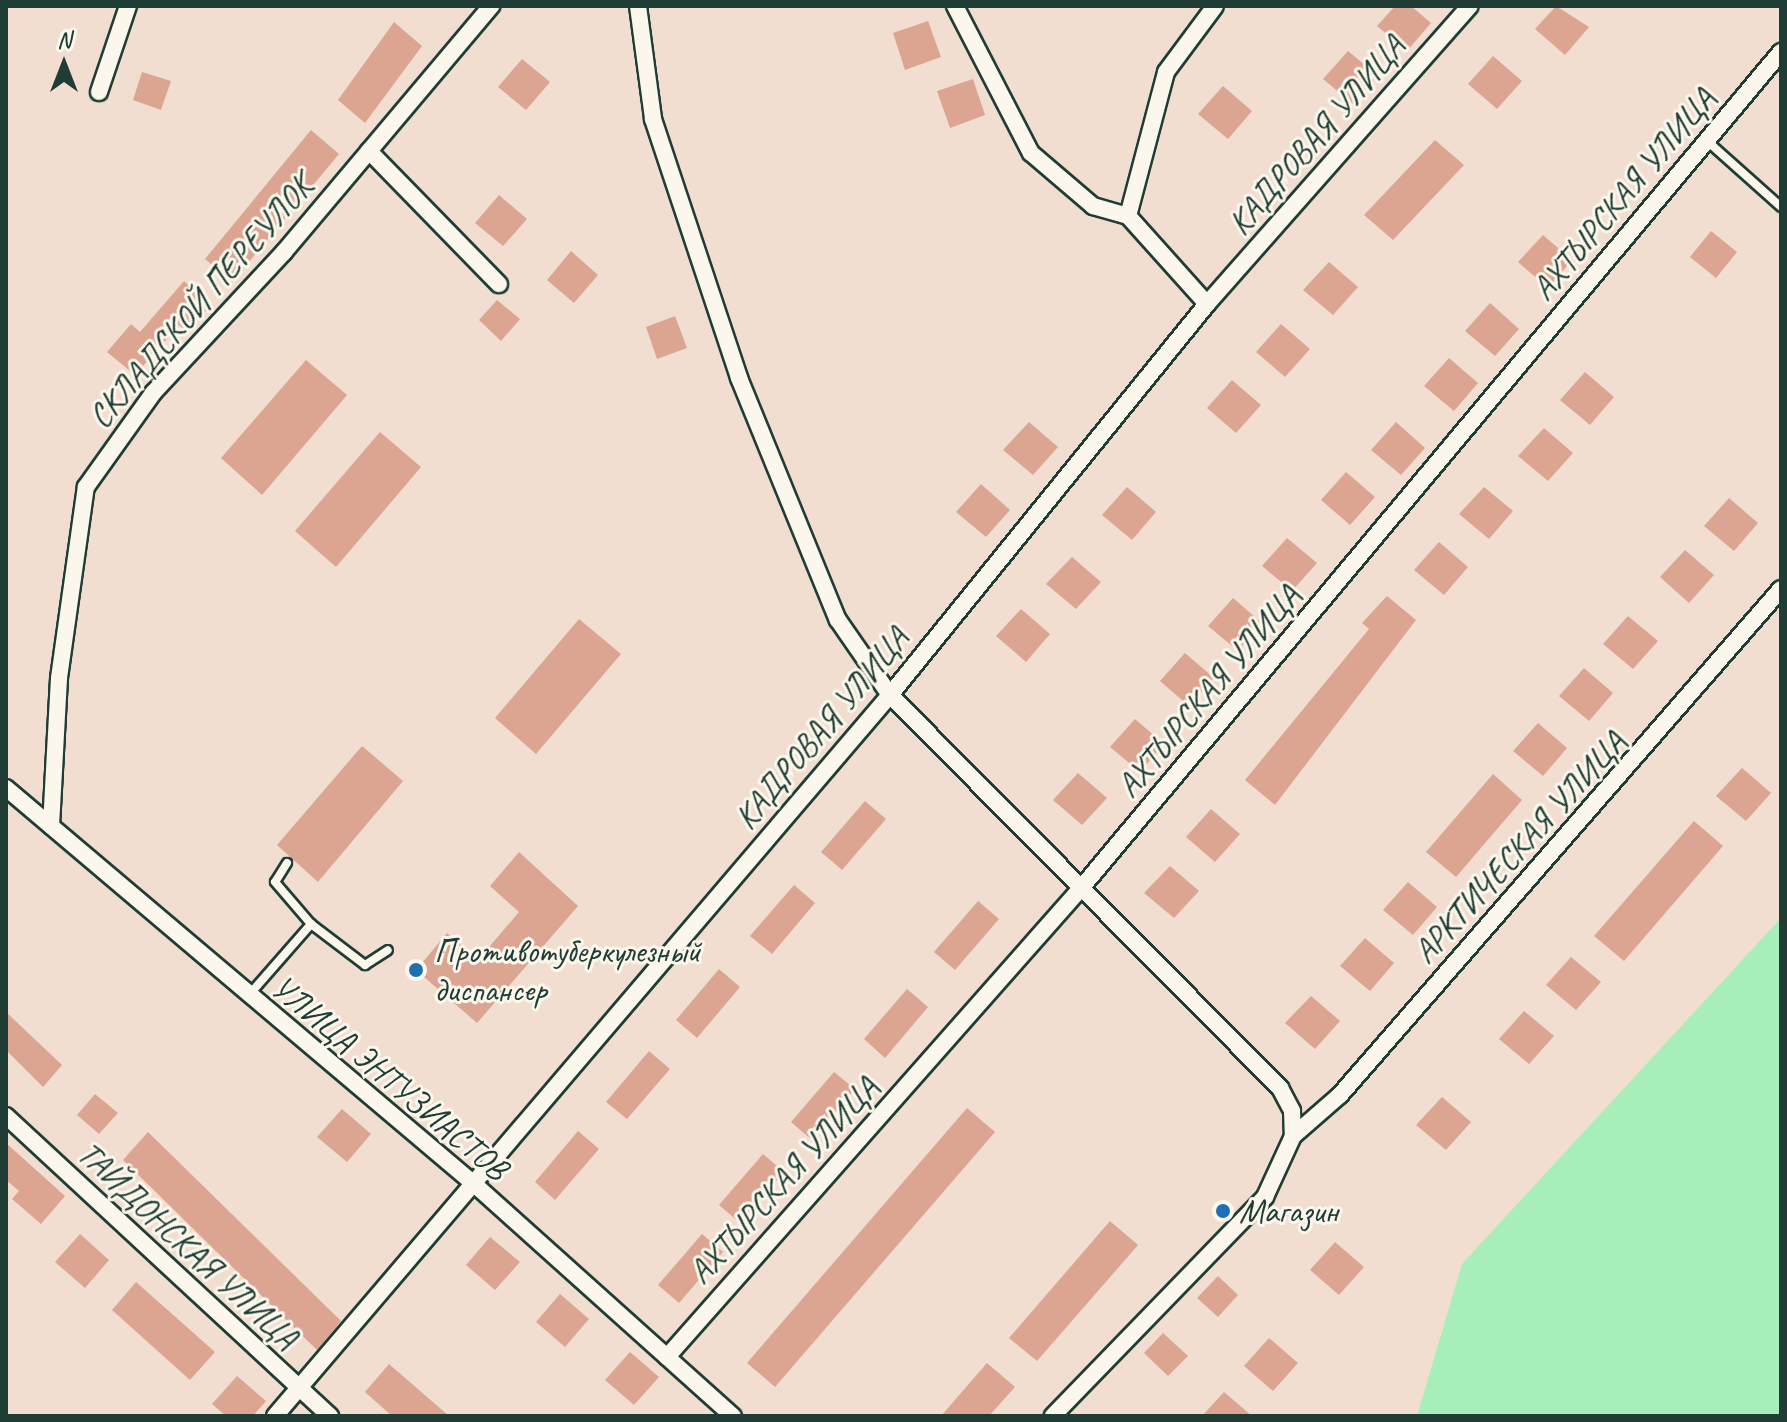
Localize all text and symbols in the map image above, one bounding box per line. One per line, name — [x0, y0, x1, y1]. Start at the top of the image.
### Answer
north arrow — [24, 24, 104, 104]
text: N — [57, 26, 71, 54]
street label: КАДРОВАЯ УЛИЦА — [1218, 27, 1414, 243]
street label: АХТЫРСКАЯ УЛИЦА — [1523, 80, 1723, 308]
street label: СКЛАДСКОЙ ПЕРЕУЛОК — [79, 166, 321, 436]
street label: АХТЫРСКАЯ УЛИЦА — [1108, 577, 1308, 805]
street label: КАДРОВАЯ УЛИЦА — [725, 619, 917, 837]
street label: АРКТИЧЕСКАЯ УЛИЦА — [1405, 723, 1633, 971]
place label: Противотуберкулезный диспансер — [434, 930, 701, 1010]
marker: Противотуберкулезный диспансер — [405, 959, 427, 981]
street label: УЛИЦА ЭНТУЗИАСТОВ — [263, 966, 517, 1188]
street label: АХТЫРСКАЯ УЛИЦА — [680, 1069, 886, 1291]
street label: ТАЙДОНСКАЯ УЛИЦА — [69, 1132, 307, 1358]
place label: Магазин — [1239, 1191, 1338, 1231]
marker: Магазин — [1214, 1202, 1232, 1220]

